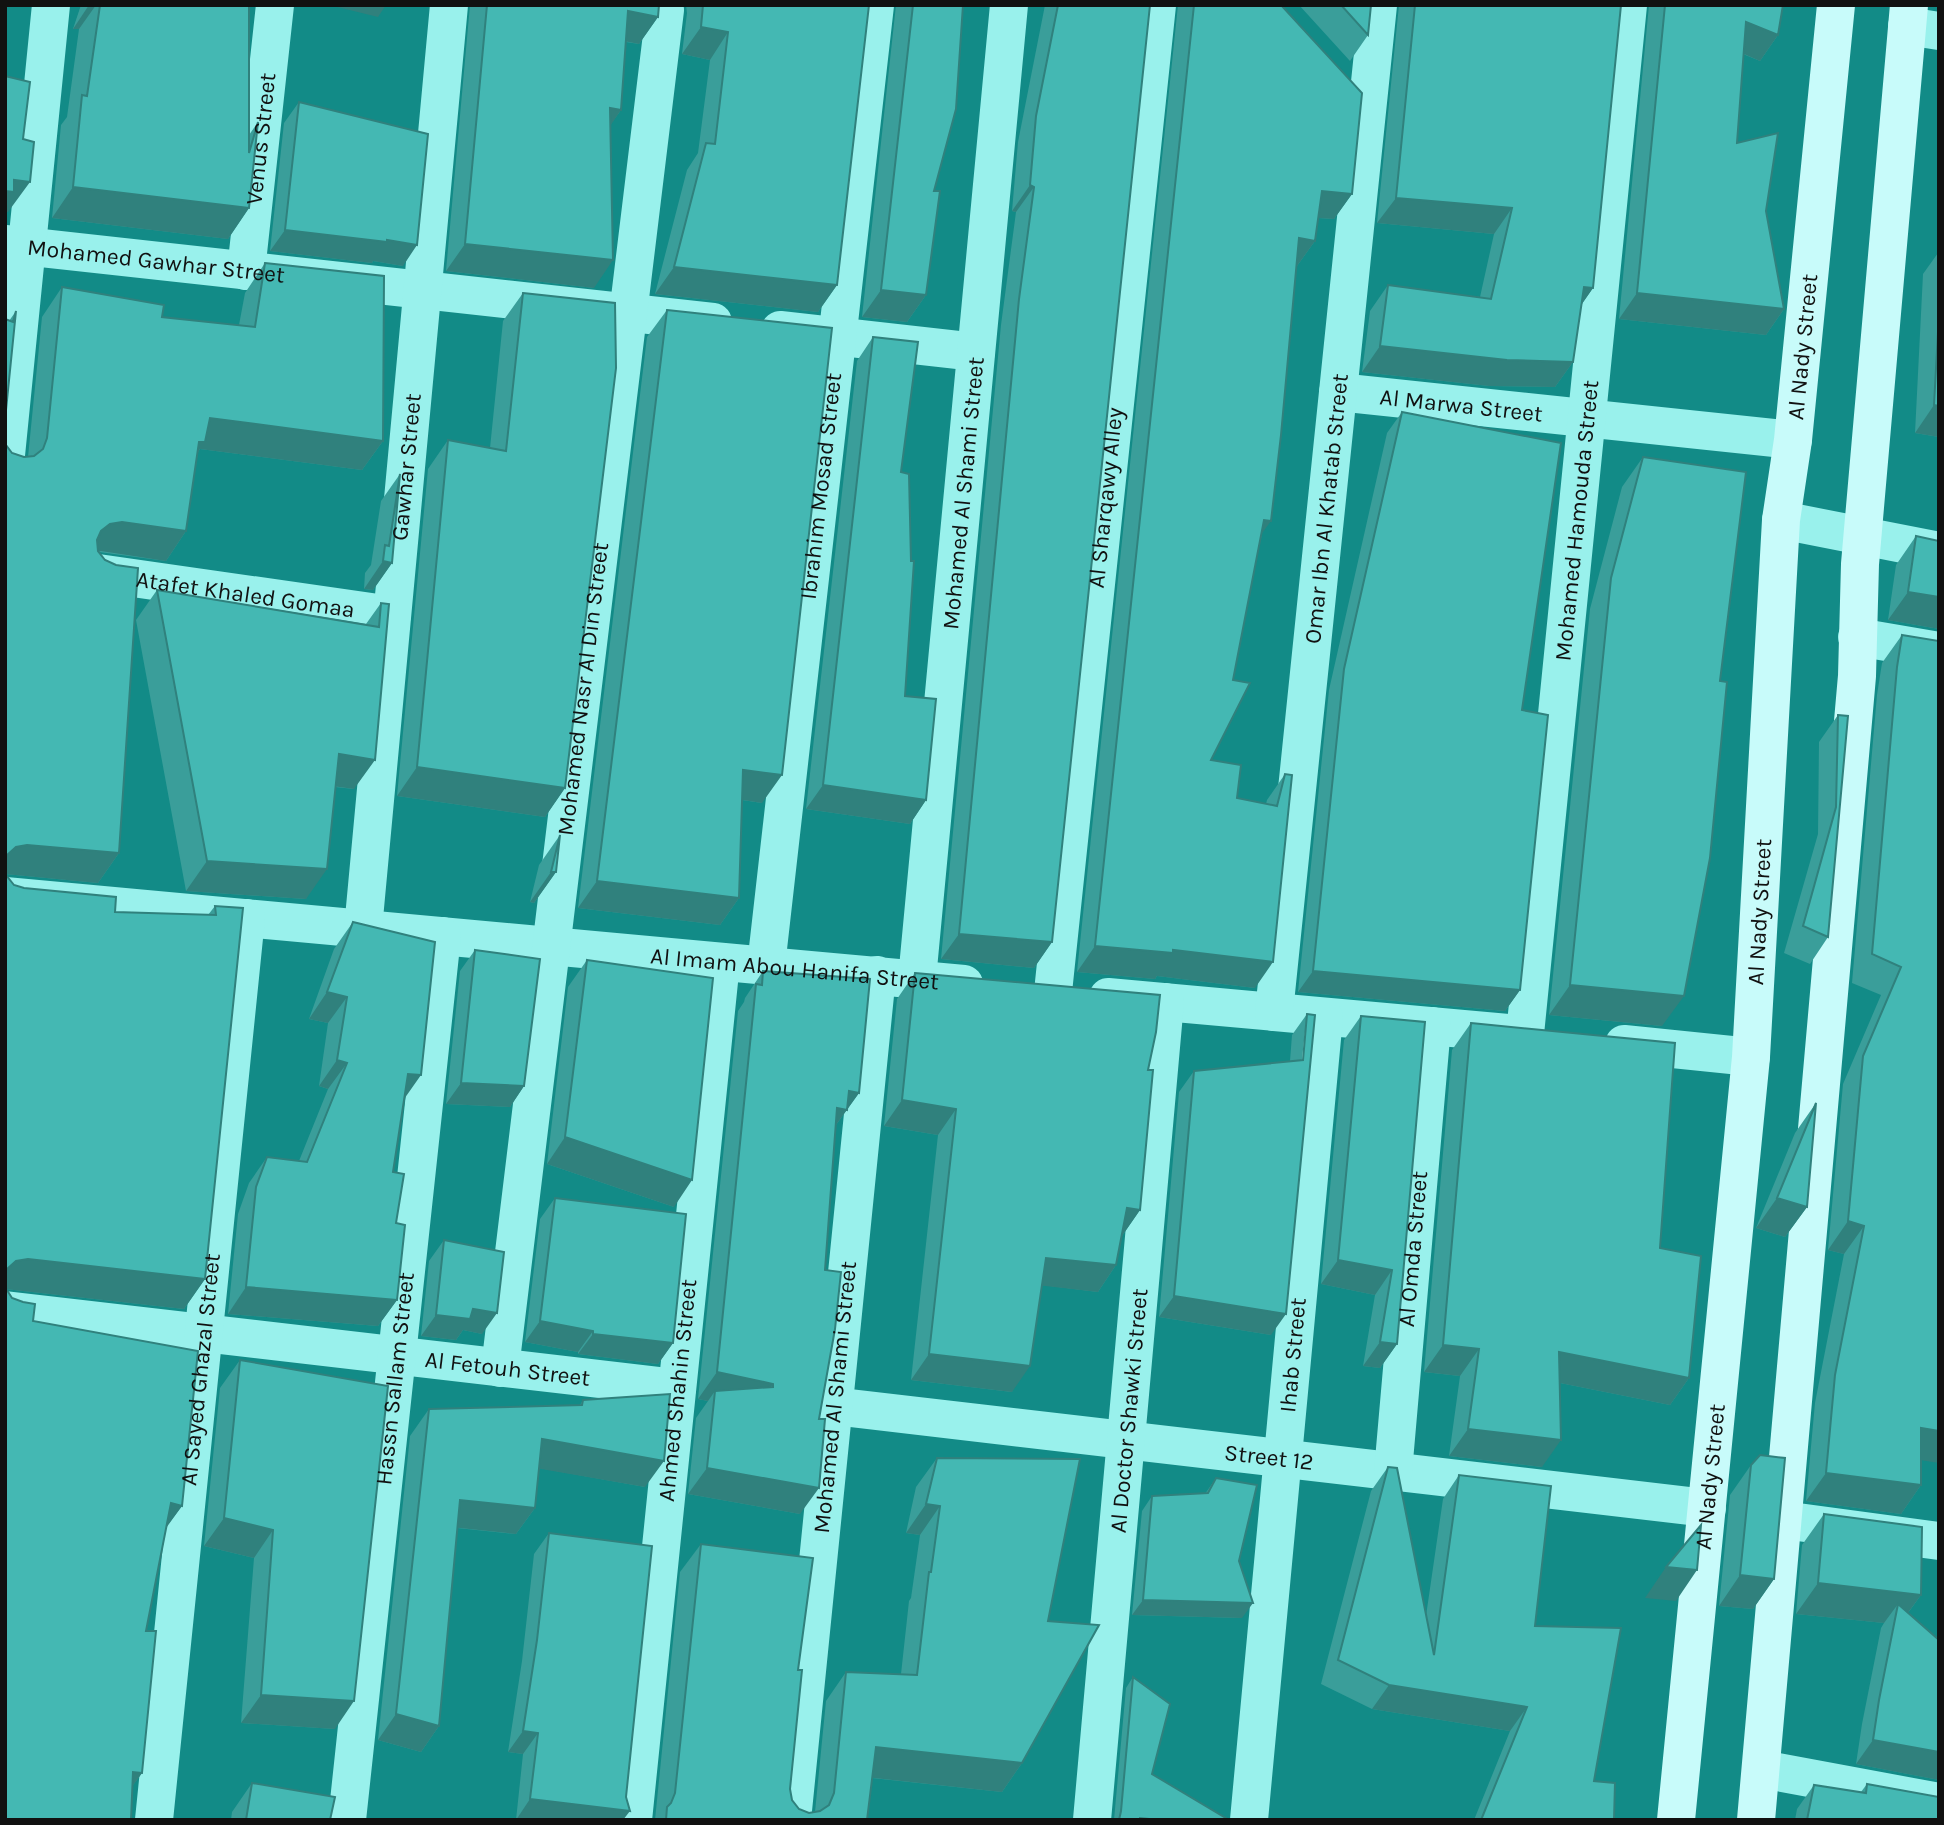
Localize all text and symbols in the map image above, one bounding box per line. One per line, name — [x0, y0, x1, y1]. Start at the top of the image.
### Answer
street label: Venus Street — [240, 71, 281, 206]
street label: Mohamed Gawhar Street — [26, 233, 287, 288]
street label: Al Nady Street — [1782, 272, 1823, 421]
street label: Mohamed Al Shami Street — [937, 355, 989, 631]
street label: Ibrahim Mosad Street — [794, 371, 847, 601]
street label: Omar Ibn Al Khatab Street — [1299, 372, 1353, 645]
street label: Mohamed Hamouda Street — [1549, 379, 1604, 662]
street label: Al Marwa Street — [1379, 383, 1544, 427]
street label: Gawhar Street — [386, 392, 426, 542]
street label: Al Sharqawy Alley — [1082, 406, 1128, 589]
street label: Mohamed Nasr Al Din Street — [551, 541, 614, 837]
street label: Atafet Khaled Gomaa — [134, 565, 357, 623]
street label: Al Nady Street — [1742, 838, 1777, 986]
street label: Al Imam Abou Hanifa Street — [649, 942, 940, 995]
street label: Al Omda Street — [1392, 1169, 1433, 1328]
street label: Al Sayed Ghazal Street — [175, 1252, 225, 1487]
street label: Mohamed Al Shami Street — [807, 1259, 862, 1535]
street label: Hassn Sallam Street — [370, 1270, 419, 1486]
street label: Ahmed Shahin Street — [652, 1277, 702, 1503]
street label: Al Doctor Shawki Street — [1104, 1287, 1153, 1534]
street label: Ihab Street — [1274, 1296, 1311, 1414]
street label: Al Fetouh Street — [424, 1345, 592, 1391]
street label: Al Nady Street — [1689, 1402, 1730, 1551]
street label: Street 12 — [1223, 1438, 1315, 1475]

